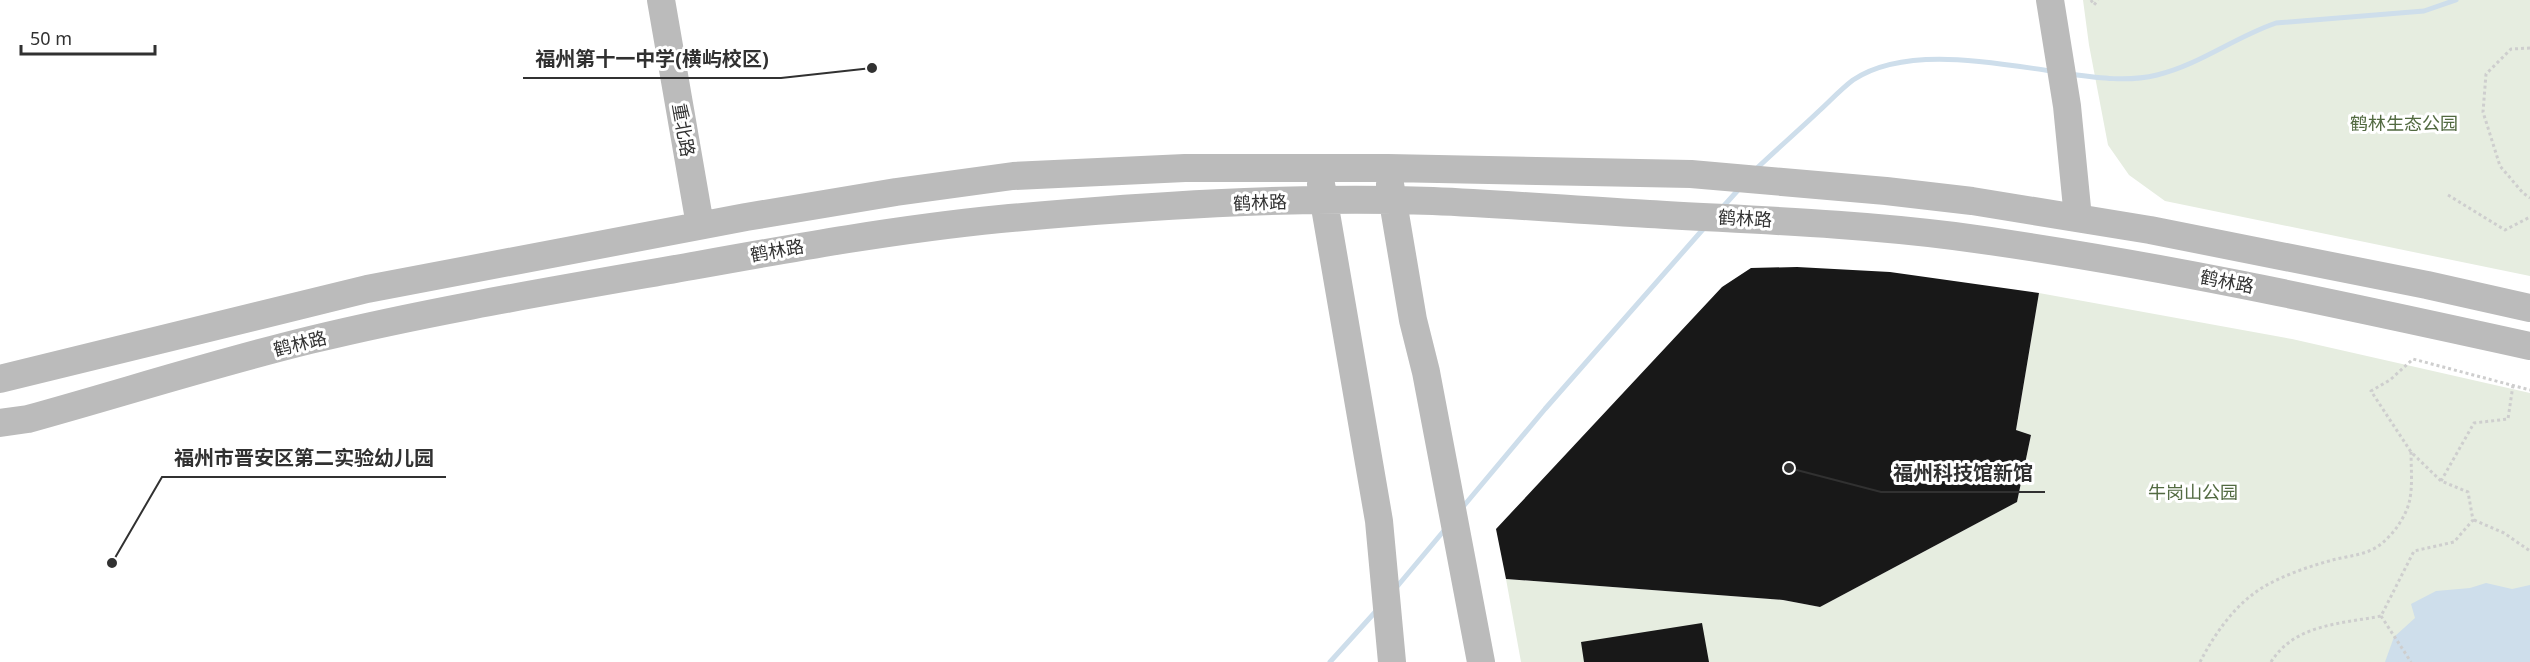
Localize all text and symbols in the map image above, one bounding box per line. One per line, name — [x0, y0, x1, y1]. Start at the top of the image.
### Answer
scale bar — [21, 18, 154, 56]
text: 50 m — [30, 26, 72, 50]
callout: 福州第十一中学(横屿校区) — [523, 40, 781, 78]
text: 福州第十一中学(横屿校区) — [535, 45, 769, 72]
street label: 重北路 — [667, 101, 700, 158]
park label: 鹤林生态公园 — [2350, 111, 2458, 135]
street label: 鹤林路 — [1233, 189, 1287, 215]
street label: 鹤林路 — [1717, 205, 1773, 231]
street label: 鹤林路 — [748, 234, 805, 267]
street label: 鹤林路 — [2198, 264, 2256, 298]
street label: 鹤林路 — [271, 325, 329, 361]
callout: 福州市晋安区第二实验幼儿园 — [162, 439, 446, 477]
text: 福州市晋安区第二实验幼儿园 — [174, 444, 434, 471]
callout: 福州科技馆新馆 — [1881, 454, 2045, 492]
text: 福州科技馆新馆 — [1893, 459, 2033, 486]
park label: 牛岗山公园 — [2148, 480, 2238, 504]

